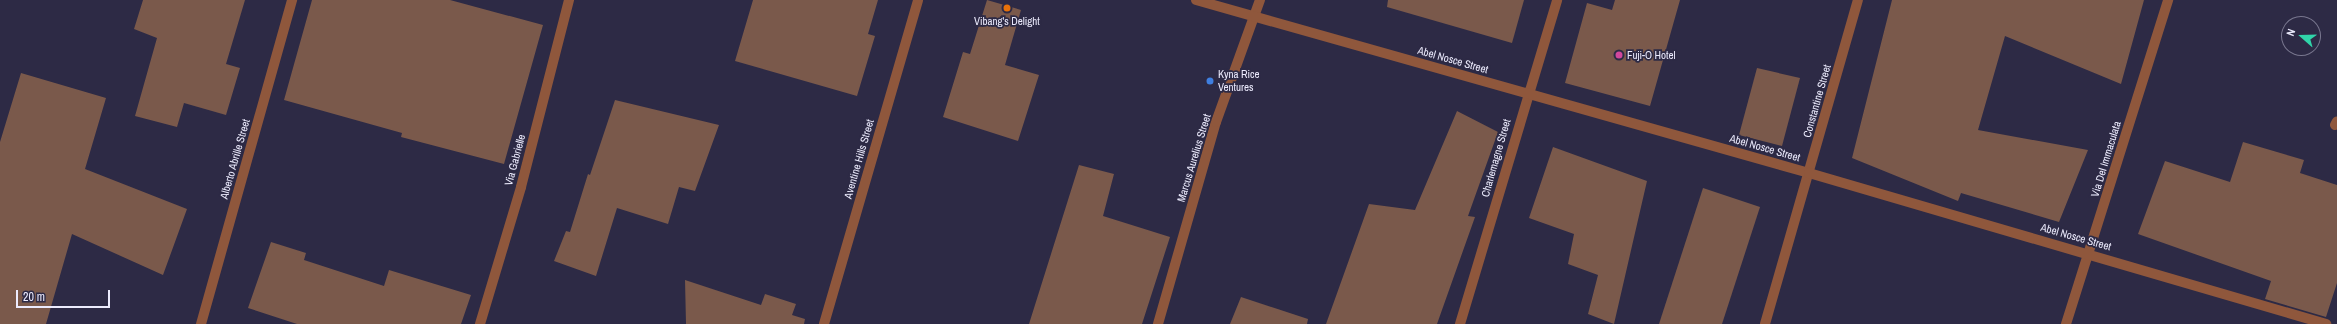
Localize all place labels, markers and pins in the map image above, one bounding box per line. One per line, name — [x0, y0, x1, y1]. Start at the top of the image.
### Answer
marker: Vibang's Delight — [1002, 3, 1012, 13]
place label: Vibang's Delight — [974, 14, 1040, 28]
place label: Fuji-O Hotel — [1627, 48, 1676, 62]
marker: Fuji-O Hotel — [1614, 50, 1624, 60]
place label: Kyna Rice Ventures — [1218, 68, 1260, 94]
marker: Kyna Rice Ventures — [1205, 76, 1215, 86]

